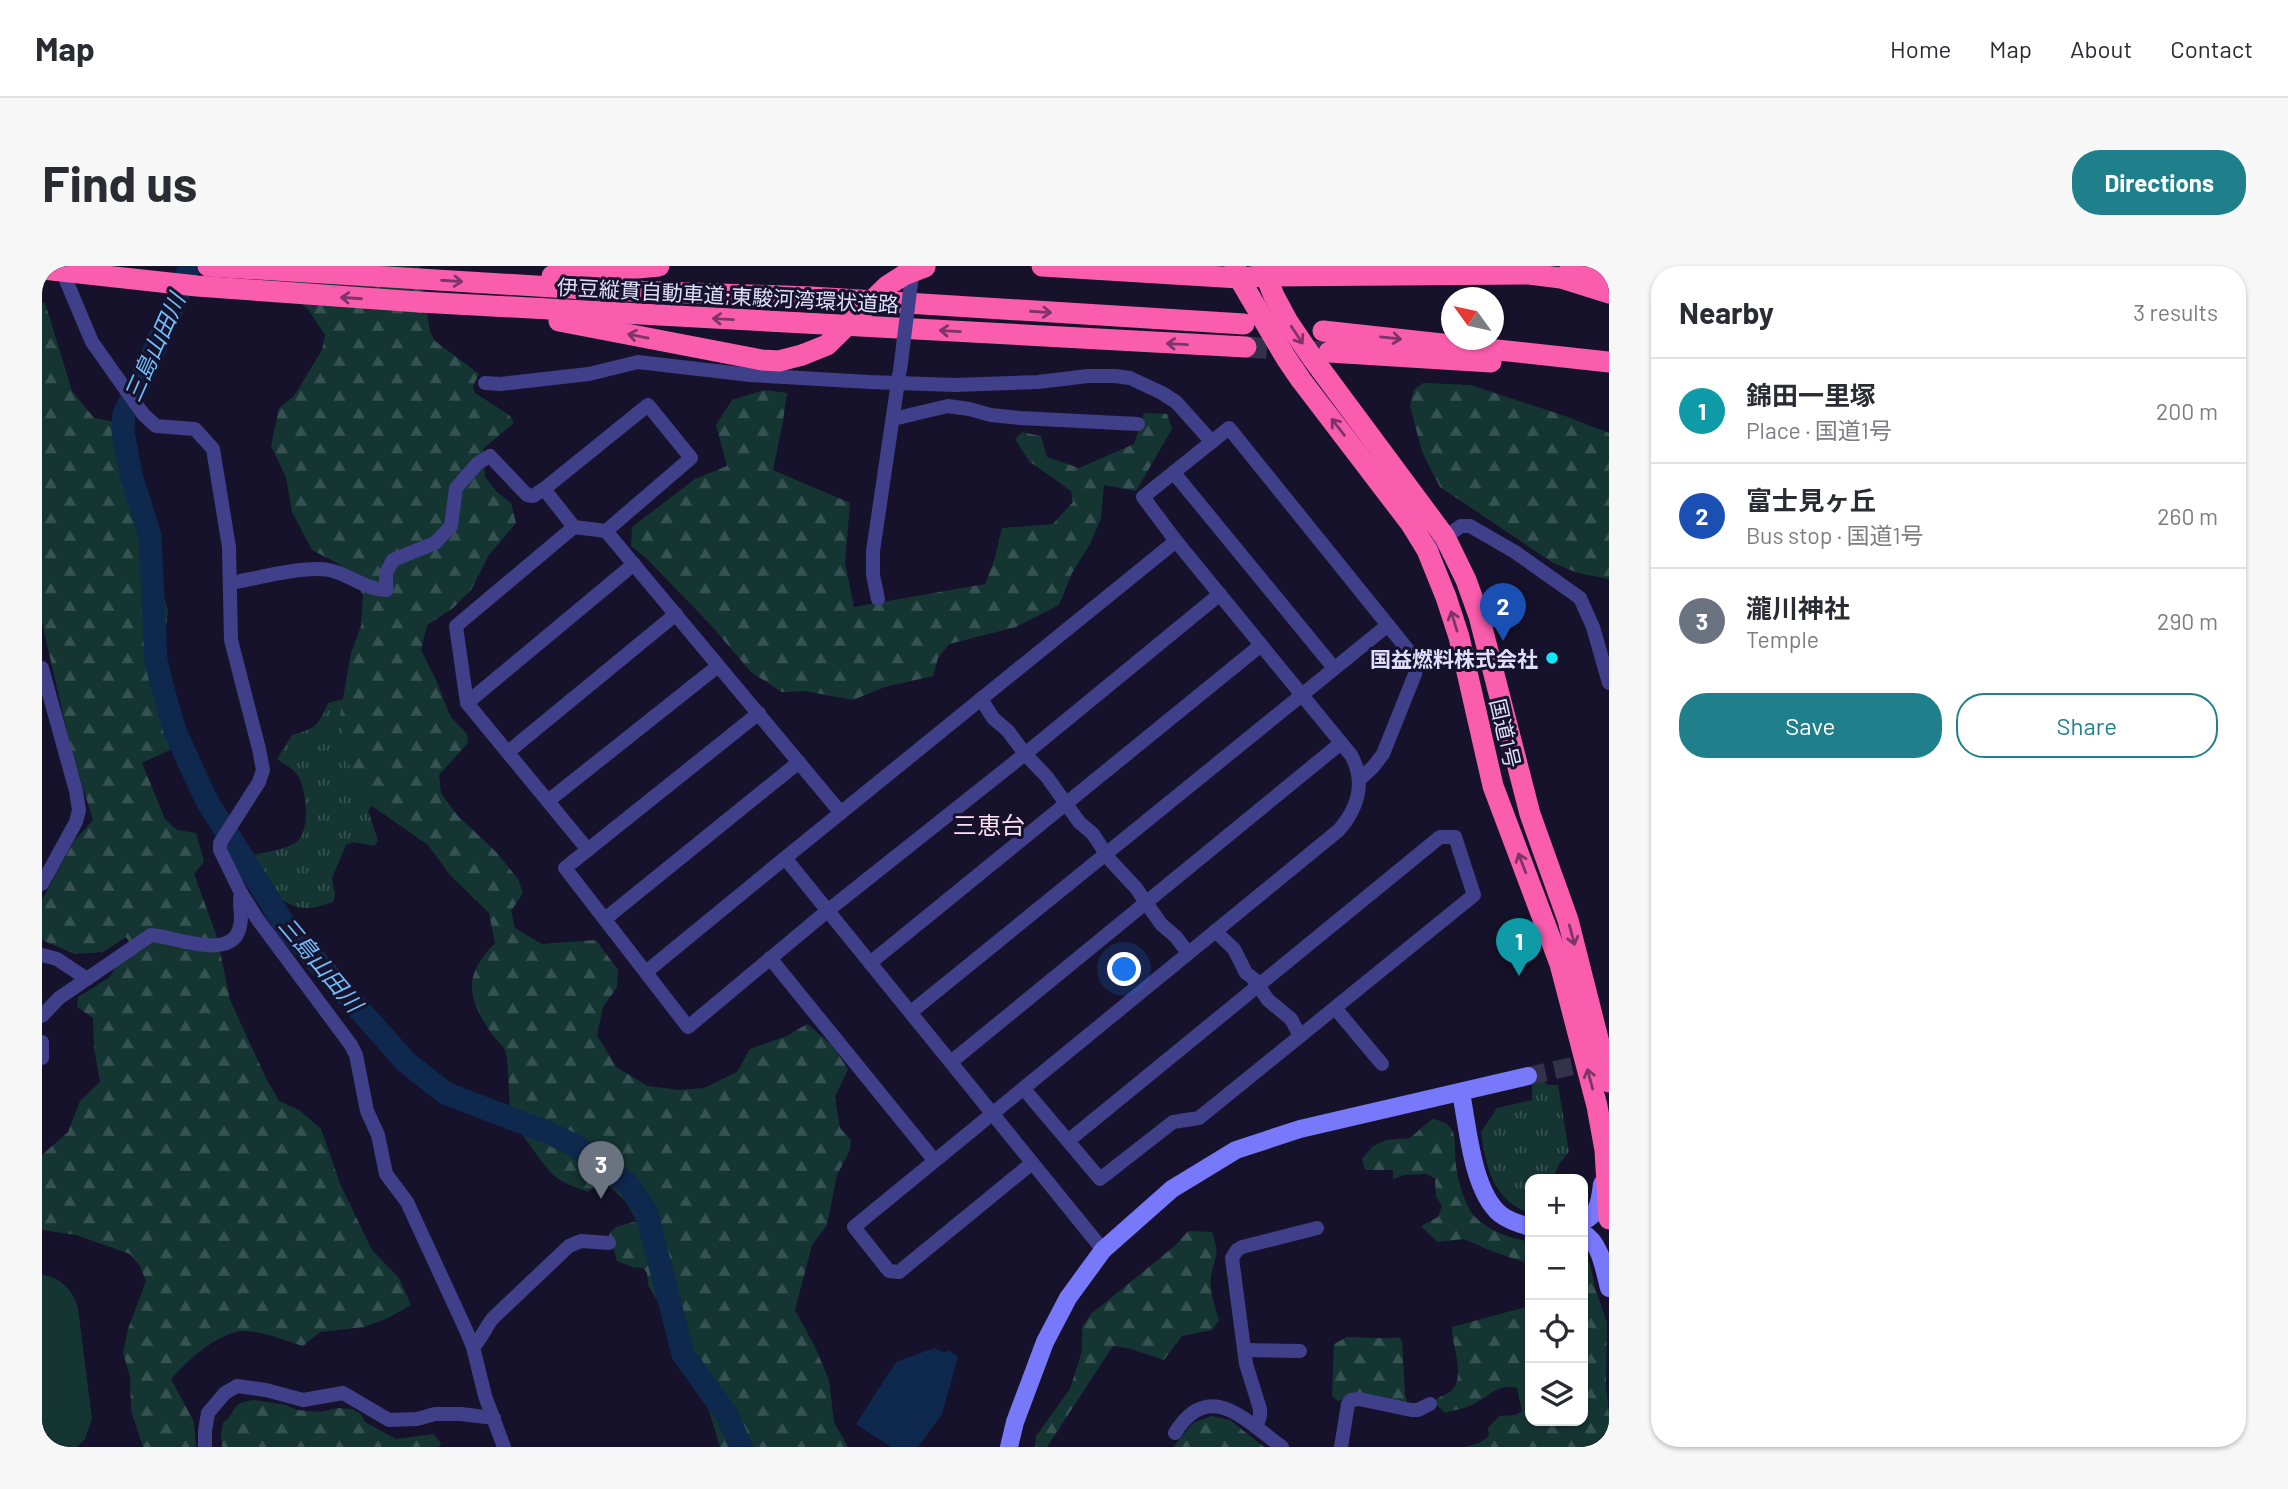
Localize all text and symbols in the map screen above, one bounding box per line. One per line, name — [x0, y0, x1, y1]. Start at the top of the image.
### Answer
text: Map — [35, 28, 95, 68]
text: Home — [1890, 34, 1951, 63]
text: Map — [1989, 34, 2032, 63]
text: About — [2070, 34, 2132, 63]
text: Contact — [2170, 34, 2253, 63]
button: Directions — [2072, 150, 2246, 215]
text: Find us — [42, 153, 197, 212]
street label: 伊豆縦貫自動車道;東駿河湾環状道路 — [556, 274, 900, 316]
one-way arrow — [440, 275, 462, 288]
water label: 三島山田川 — [118, 286, 191, 405]
north arrow — [1441, 287, 1504, 350]
one-way arrow — [340, 291, 363, 304]
text: Nearby — [1679, 294, 1774, 330]
text: 3 results — [2133, 298, 2218, 326]
one-way arrow — [1029, 305, 1052, 318]
one-way arrow — [712, 312, 735, 325]
one-way arrow — [939, 325, 962, 338]
one-way arrow — [1291, 325, 1305, 345]
one-way arrow — [627, 329, 650, 343]
one-way arrow — [1379, 332, 1401, 345]
one-way arrow — [1166, 337, 1189, 350]
text: 錦田一里塚 — [1746, 379, 1876, 410]
text: 1 — [1698, 397, 1706, 425]
text: 200 m — [2156, 397, 2218, 425]
text: Place · 国道1号 — [1746, 416, 1892, 444]
one-way arrow — [1330, 419, 1345, 437]
text: 富士見ヶ丘 — [1746, 484, 1876, 515]
text: 2 — [1696, 502, 1708, 530]
text: 260 m — [2157, 502, 2218, 530]
text: Bus stop · 国道1号 — [1746, 521, 1923, 549]
pin: 2 — [1480, 583, 1526, 641]
text: 瀧川神社 — [1746, 592, 1850, 623]
text: 3 — [1696, 607, 1708, 635]
text: 290 m — [2157, 607, 2218, 635]
one-way arrow — [1446, 610, 1459, 632]
text: Temple — [1746, 625, 1819, 653]
place label: 国益燃料株式会社 — [1370, 646, 1538, 671]
marker: 国益燃料株式会社 — [1544, 650, 1560, 666]
button: Save — [1679, 693, 1942, 758]
button: Share — [1956, 693, 2218, 758]
street label: 国道1号 — [1486, 696, 1526, 770]
district label: 三恵台 — [953, 810, 1025, 839]
one-way arrow — [1514, 852, 1527, 874]
water label: 三島山田川 — [273, 911, 371, 1019]
pin: 1 — [1496, 918, 1542, 976]
one-way arrow — [1566, 923, 1579, 946]
your location — [1107, 952, 1141, 986]
one-way arrow — [1583, 1068, 1596, 1091]
pin: 3 — [578, 1141, 624, 1199]
map controls — [1525, 1174, 1588, 1426]
button: + — [1525, 1174, 1588, 1237]
button: − — [1525, 1237, 1588, 1300]
button: locate — [1525, 1300, 1588, 1363]
button: layers — [1525, 1363, 1588, 1426]

